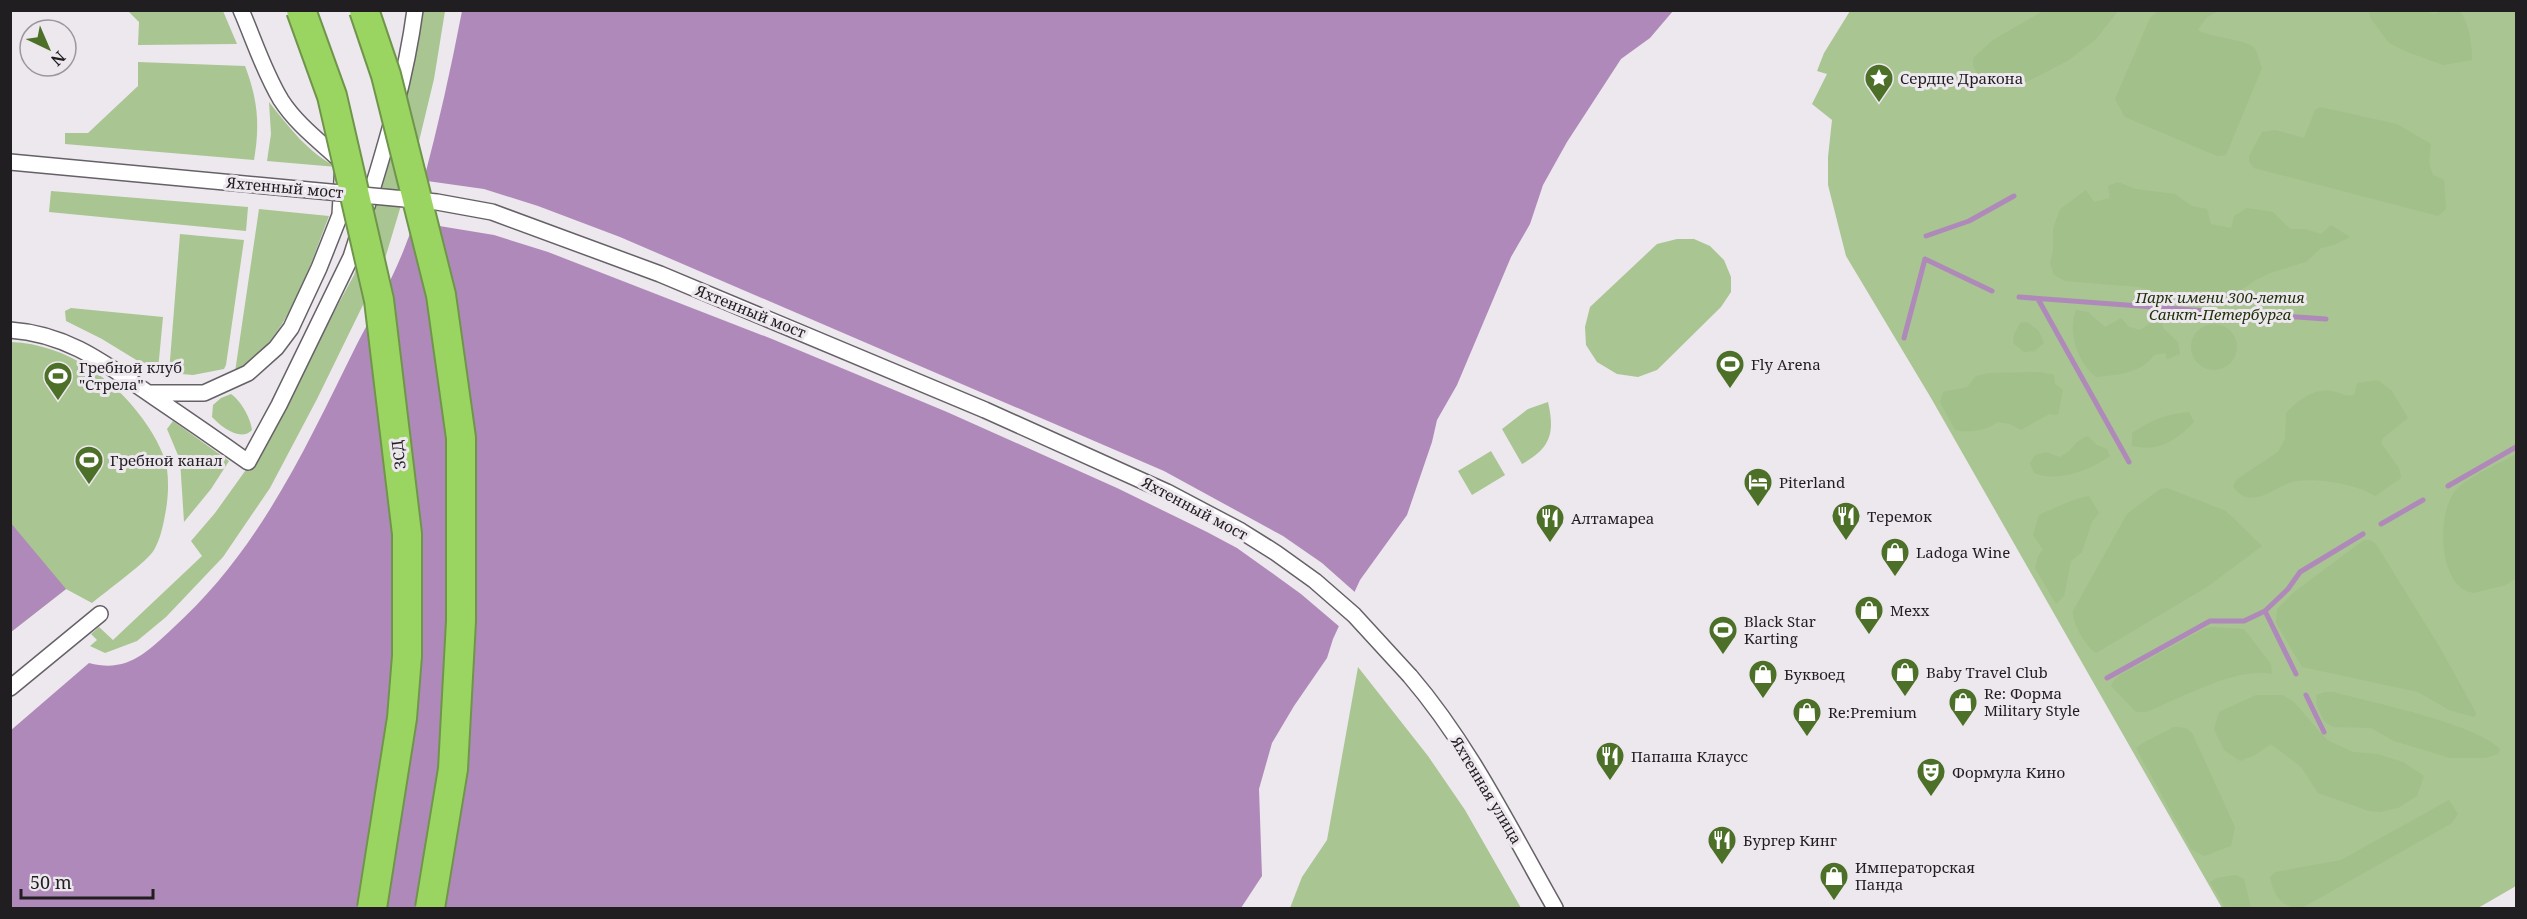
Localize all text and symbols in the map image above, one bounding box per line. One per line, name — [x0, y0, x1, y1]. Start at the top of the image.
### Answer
north arrow — [18, 18, 78, 78]
text: N — [46, 46, 71, 71]
place icon: Сердце Дракона — [1863, 62, 1895, 104]
place label: Сердце Дракона — [1900, 68, 2023, 88]
street label: Яхтенный мост — [225, 172, 344, 202]
street label: Яхтенный мост — [692, 279, 809, 342]
park label: Парк имени 300-летия Санкт-Петербурга — [2134, 287, 2305, 324]
sports icon: Fly Arena — [1714, 348, 1746, 390]
place label: Fly Arena — [1751, 354, 1821, 374]
place label: Гребной клуб "Стрела" — [79, 357, 182, 394]
sports icon: Гребной клуб "Стрела" — [42, 360, 74, 402]
street label: ЗСД — [386, 439, 410, 471]
sports icon: Гребной канал — [73, 444, 105, 486]
place label: Гребной канал — [110, 450, 223, 470]
hotel icon: Piterland — [1742, 466, 1774, 508]
street label: Яхтенный мост — [1138, 471, 1252, 544]
place label: Piterland — [1779, 472, 1845, 492]
restaurant icon: Теремок — [1830, 500, 1862, 542]
restaurant icon: Алтамареа — [1534, 502, 1566, 544]
place label: Теремок — [1867, 506, 1932, 526]
place label: Алтамареа — [1571, 508, 1654, 528]
shop icon: Ladoga Wine — [1879, 536, 1911, 578]
place label: Ladoga Wine — [1916, 542, 2010, 562]
shop icon: Mexx — [1853, 594, 1885, 636]
place label: Mexx — [1890, 600, 1930, 620]
place label: Black Star Karting — [1744, 611, 1816, 648]
sports icon: Black Star Karting — [1707, 614, 1739, 656]
shop icon: Baby Travel Club — [1889, 656, 1921, 698]
shop icon: Буквоед — [1747, 658, 1779, 700]
place label: Baby Travel Club — [1926, 662, 2048, 682]
place label: Буквоед — [1784, 664, 1845, 684]
place label: Re: Форма Military Style — [1984, 683, 2080, 720]
shop icon: Re: Форма Military Style — [1947, 686, 1979, 728]
shop icon: Re:Premium — [1791, 696, 1823, 738]
place label: Re:Premium — [1828, 702, 1917, 722]
street label: Яхтенная улица — [1447, 732, 1527, 847]
restaurant icon: Папаша Клаусс — [1594, 740, 1626, 782]
place label: Папаша Клаусс — [1631, 746, 1748, 766]
theatre icon: Формула Кино — [1915, 756, 1947, 798]
place label: Формула Кино — [1952, 762, 2065, 782]
restaurant icon: Бургер Кинг — [1706, 824, 1738, 866]
place label: Бургер Кинг — [1743, 830, 1837, 850]
place label: Императорская Панда — [1855, 857, 1975, 894]
shop icon: Императорская Панда — [1818, 860, 1850, 902]
scale bar — [21, 862, 153, 900]
text: 50 m — [30, 870, 72, 894]

